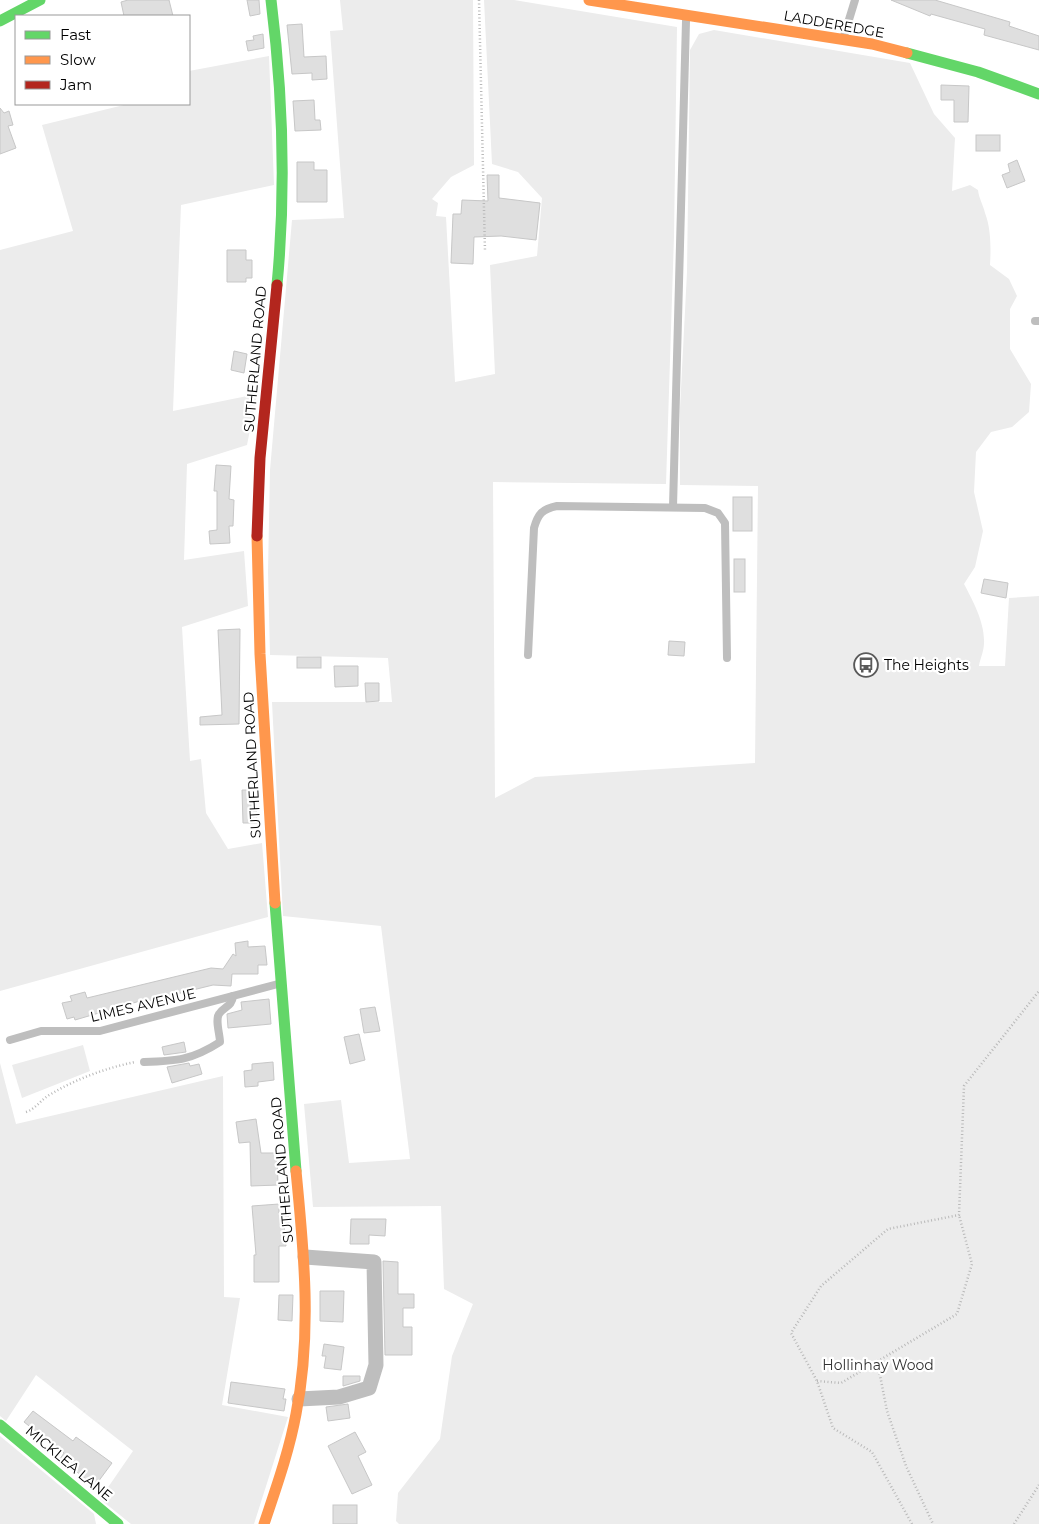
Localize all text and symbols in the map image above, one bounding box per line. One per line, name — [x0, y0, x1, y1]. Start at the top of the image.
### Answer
street label: LADDEREDGE — [782, 6, 886, 42]
legend — [15, 15, 190, 105]
text: Fast — [60, 25, 91, 44]
text: Slow — [60, 50, 96, 69]
text: Jam — [59, 75, 92, 94]
street label: SUTHERLAND ROAD — [240, 285, 270, 433]
bus stop icon: The Heights — [853, 652, 879, 678]
place label: The Heights — [884, 656, 969, 674]
street label: SUTHERLAND ROAD — [239, 691, 265, 839]
street label: LIMES AVENUE — [88, 984, 198, 1026]
street label: SUTHERLAND ROAD — [267, 1096, 297, 1244]
park label: Hollinhay Wood — [822, 1356, 934, 1374]
street label: MICKLEA LANE — [22, 1421, 116, 1505]

